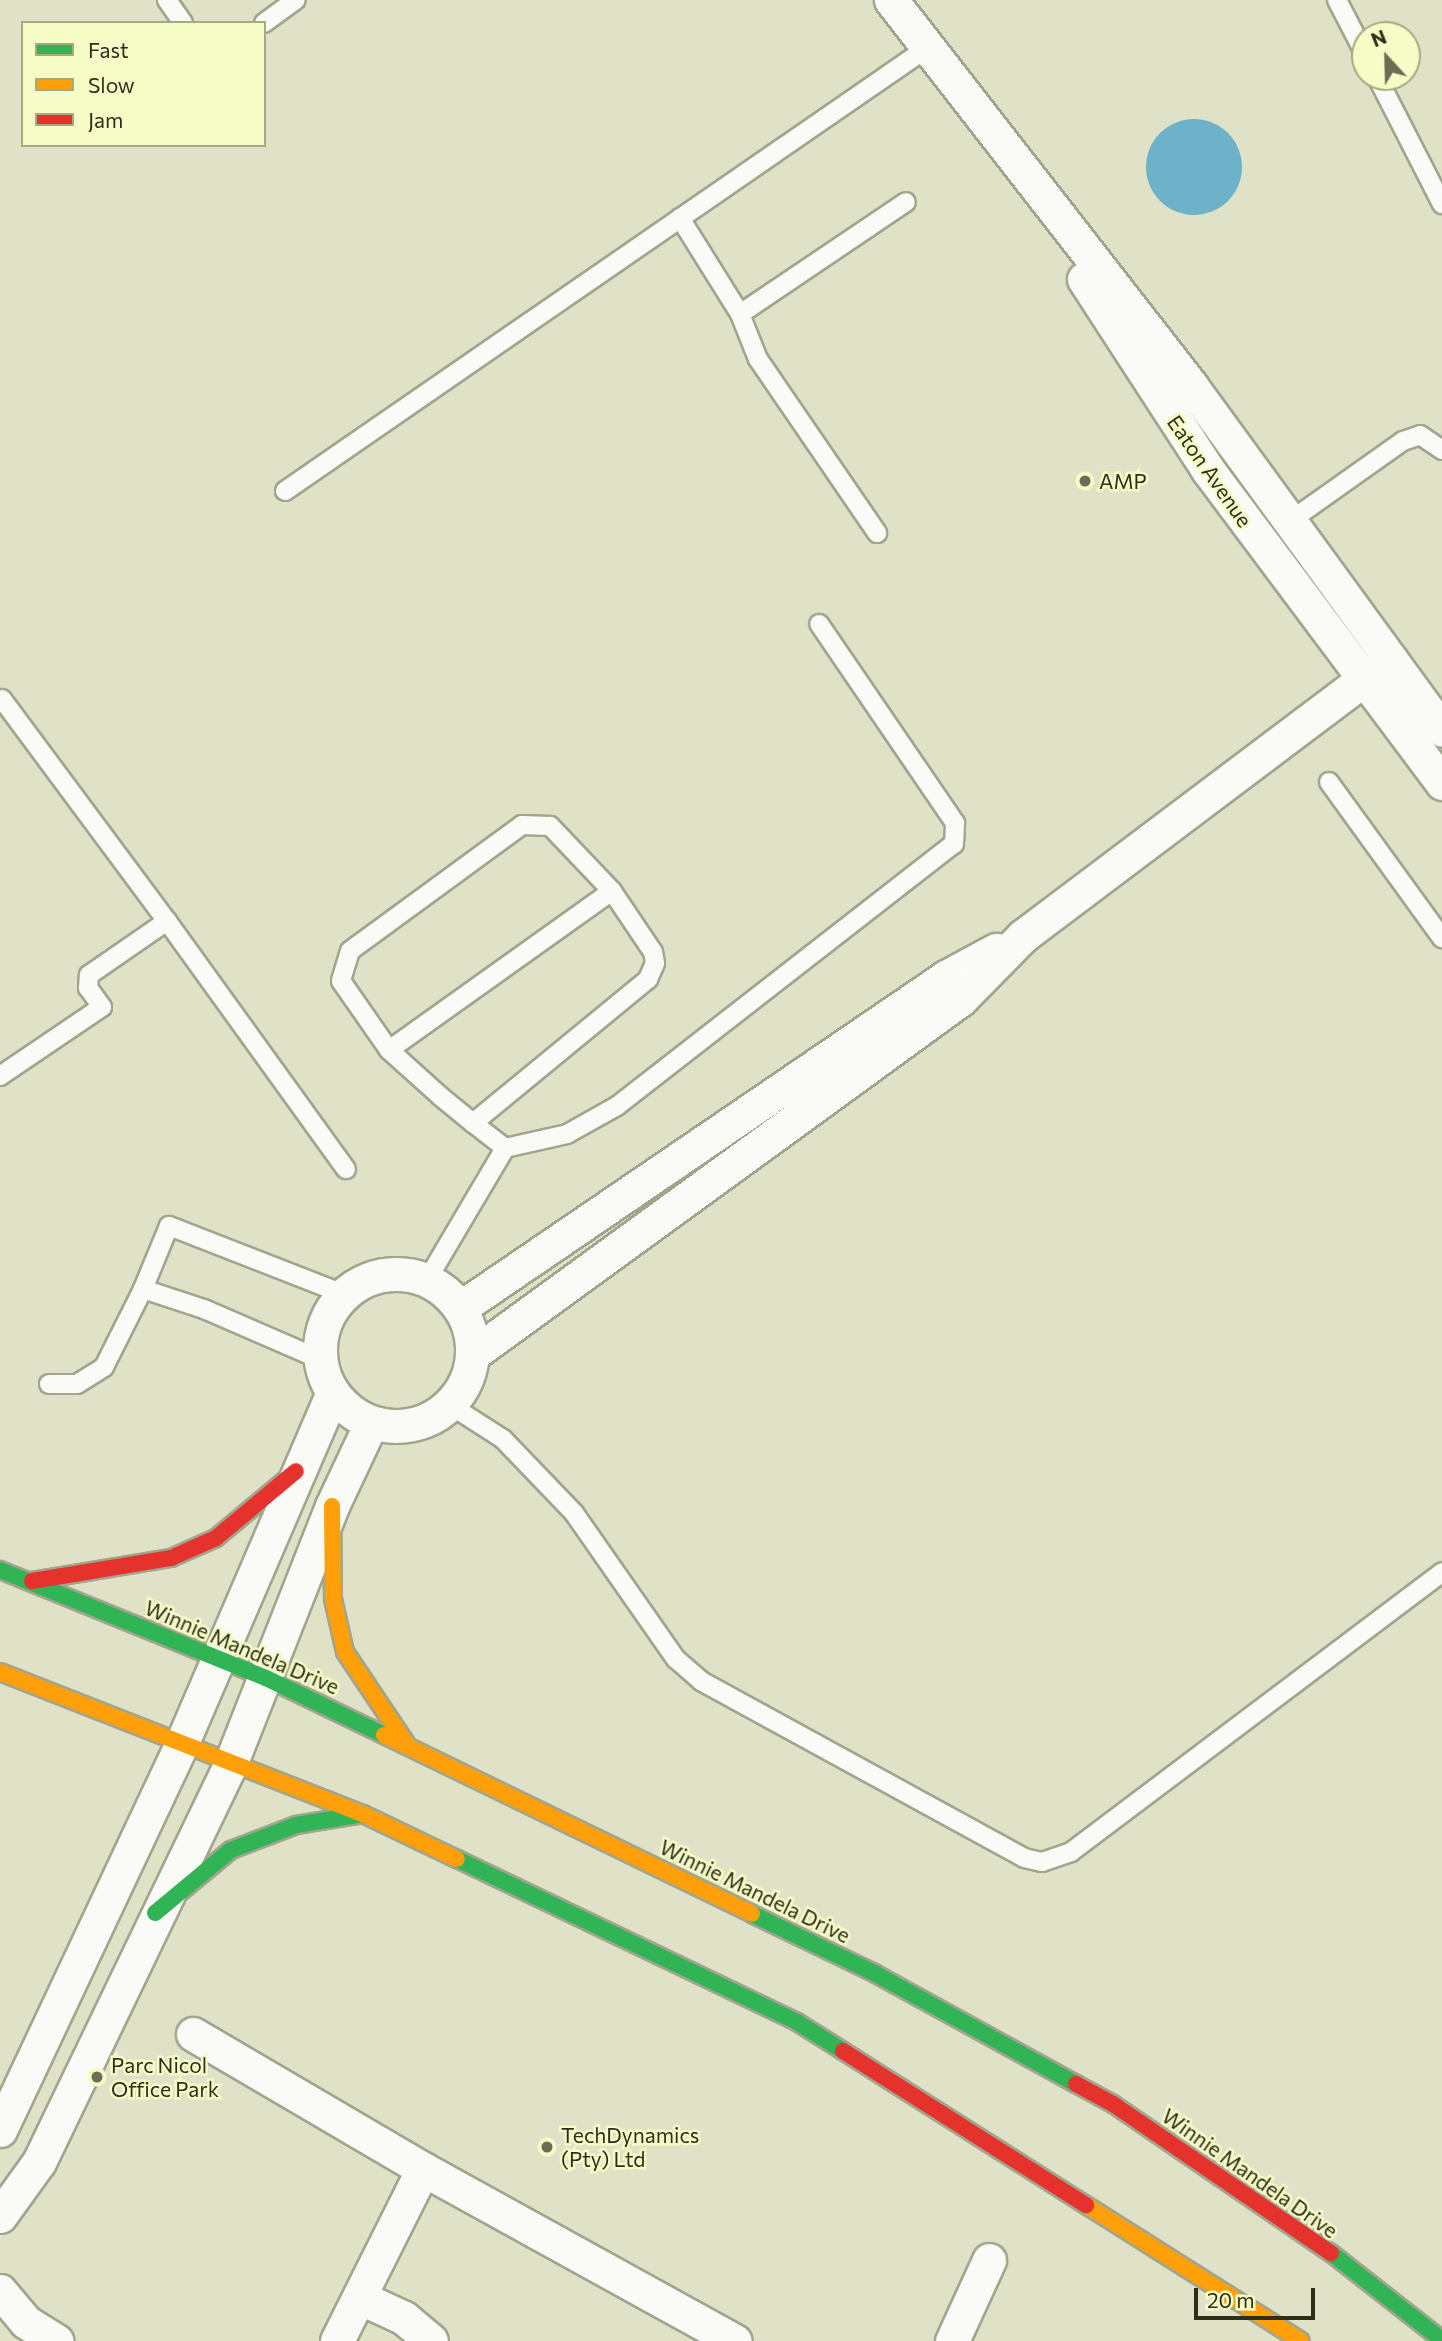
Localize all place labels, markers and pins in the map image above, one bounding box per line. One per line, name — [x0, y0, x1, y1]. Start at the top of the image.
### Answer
place label: AMP — [1099, 468, 1147, 494]
marker: AMP — [1077, 473, 1093, 489]
place label: Parc Nicol Office Park — [111, 2052, 219, 2102]
marker: Parc Nicol Office Park — [89, 2069, 105, 2085]
place label: TechDynamics (Pty) Ltd — [561, 2122, 699, 2172]
marker: TechDynamics (Pty) Ltd — [539, 2139, 555, 2155]

